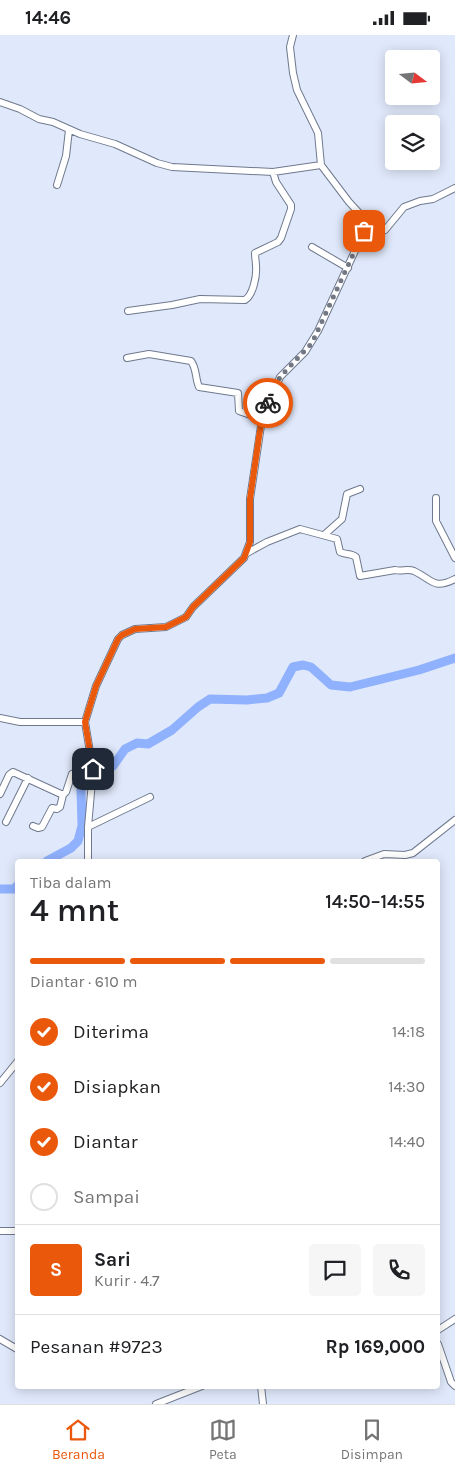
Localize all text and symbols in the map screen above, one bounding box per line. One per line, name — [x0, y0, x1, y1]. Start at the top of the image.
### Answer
text: 14:46 — [25, 7, 71, 29]
north arrow — [385, 50, 440, 105]
map controls — [385, 50, 440, 170]
button: layers — [385, 115, 440, 170]
pin — [343, 210, 385, 252]
icon: bag — [350, 217, 378, 245]
courier — [243, 378, 293, 428]
icon: bike — [254, 389, 282, 417]
pin — [72, 748, 114, 790]
icon: home — [79, 755, 107, 783]
text: Tiba dalam — [30, 873, 111, 892]
text: 14:50–14:55 — [325, 891, 425, 913]
text: 4 mnt — [30, 892, 119, 929]
text: Diantar · 610 m — [30, 972, 138, 991]
icon: check — [30, 1018, 58, 1046]
text: Diterima — [73, 1021, 149, 1043]
text: 14:18 — [392, 1022, 425, 1041]
icon: check — [30, 1073, 58, 1101]
text: Disiapkan — [73, 1076, 161, 1098]
text: 14:30 — [388, 1077, 425, 1096]
icon: check — [30, 1128, 58, 1156]
text: Diantar — [73, 1131, 138, 1153]
text: 14:40 — [389, 1132, 425, 1151]
text: Sampai — [73, 1186, 140, 1208]
button: chat — [309, 1244, 361, 1296]
button: phone — [373, 1244, 425, 1296]
text: Sari — [94, 1249, 131, 1271]
text: S — [50, 1259, 62, 1281]
text: Kurir · 4.7 — [94, 1271, 160, 1290]
text: Pesanan #9723 — [30, 1336, 163, 1358]
text: Rp 169,000 — [326, 1336, 425, 1358]
tab: Beranda — [52, 1416, 105, 1463]
tab: Peta — [209, 1416, 237, 1463]
tab: Disimpan — [341, 1416, 403, 1463]

